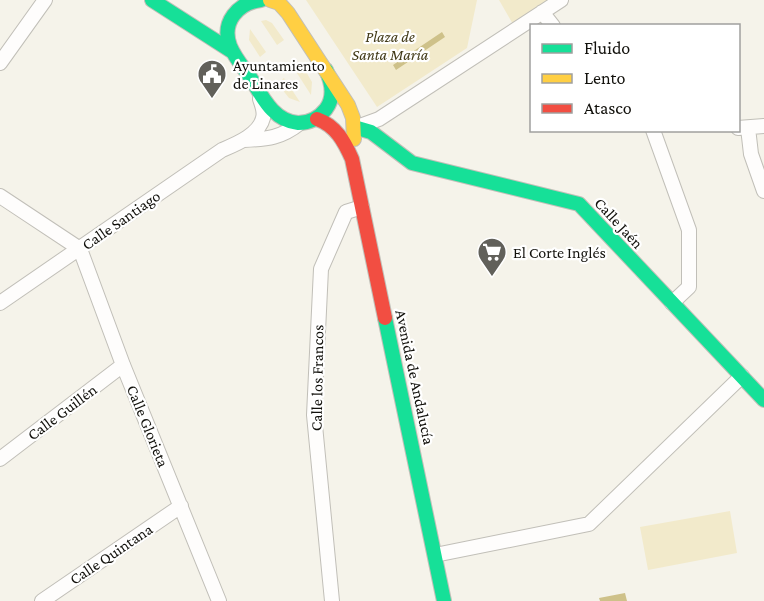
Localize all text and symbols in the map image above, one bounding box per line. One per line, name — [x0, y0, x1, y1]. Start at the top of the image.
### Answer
legend — [530, 24, 740, 132]
park label: Plaza de Santa María — [352, 28, 429, 63]
text: Fluido — [584, 38, 630, 58]
place label: Ayuntamiento de Linares — [233, 57, 325, 92]
public building icon: Ayuntamiento de Linares — [196, 58, 228, 100]
text: Lento — [584, 68, 625, 88]
text: Atasco — [584, 98, 632, 118]
street label: Calle Santiago — [79, 187, 164, 254]
street label: Calle Jaén — [591, 194, 647, 253]
supermarket icon: El Corte Inglés — [476, 236, 508, 278]
place label: El Corte Inglés — [513, 244, 606, 262]
street label: Avenida de Andalucía — [392, 308, 438, 447]
street label: Calle los Francos — [308, 325, 326, 431]
street label: Calle Guillén — [24, 380, 100, 443]
street label: Calle Glorieta — [124, 382, 172, 470]
street label: Calle Quintana — [67, 520, 156, 588]

